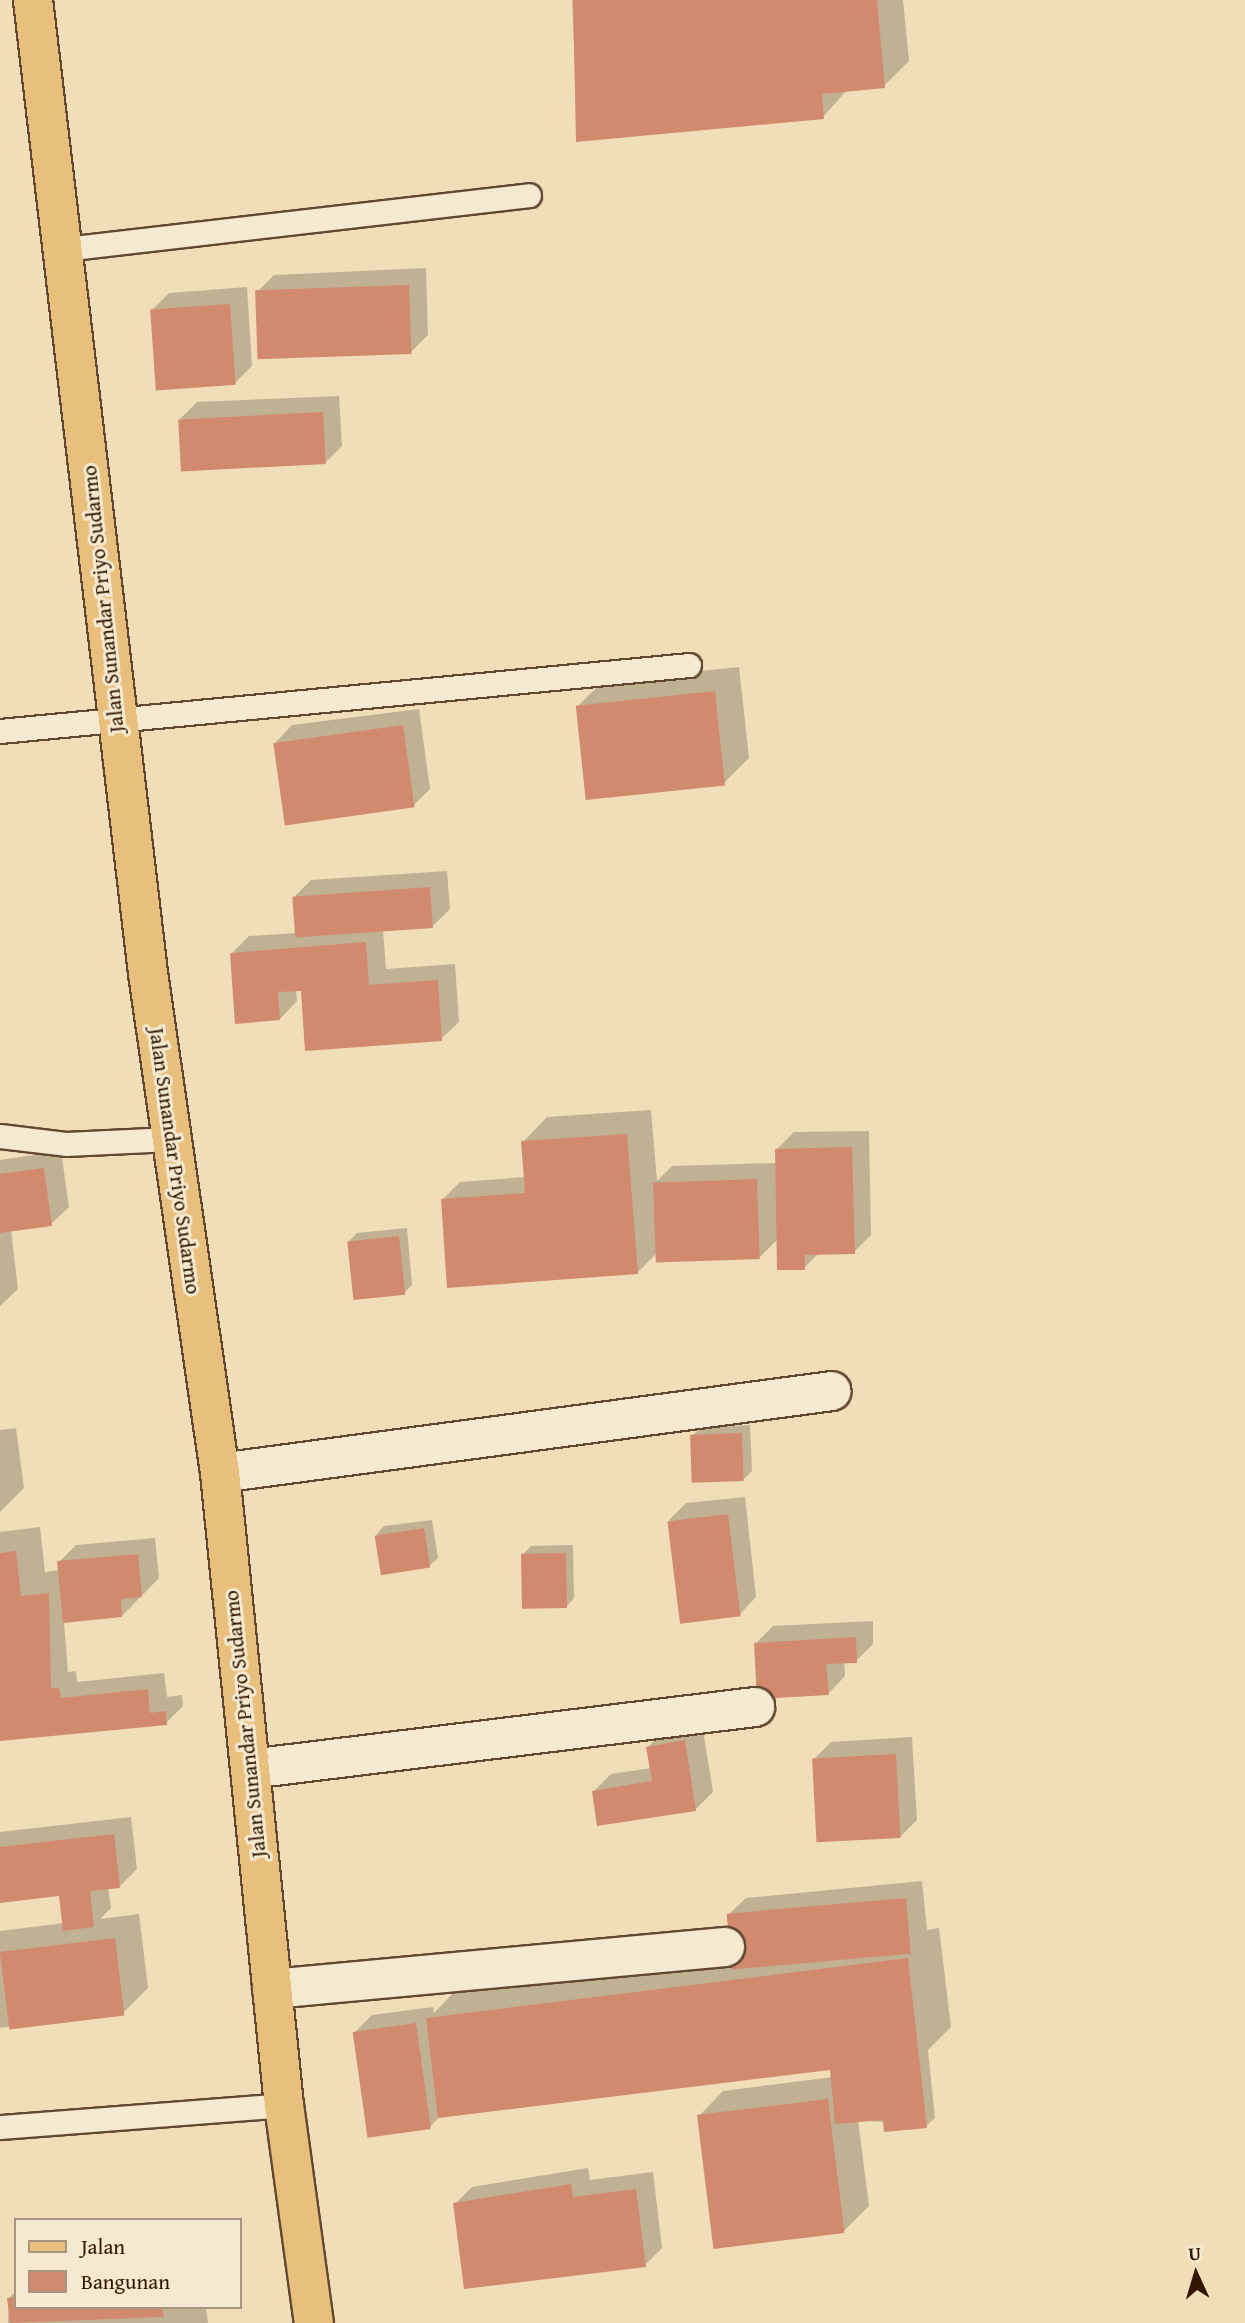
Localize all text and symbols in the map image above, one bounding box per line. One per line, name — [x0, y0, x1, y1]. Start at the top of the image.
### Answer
street label: Jalan Sunandar Priyo Sudarmo — [76, 464, 130, 734]
street label: Jalan Sunandar Priyo Sudarmo — [144, 1026, 206, 1296]
street label: Jalan Sunandar Priyo Sudarmo — [218, 1589, 272, 1859]
legend — [14, 2218, 242, 2309]
text: Jalan — [81, 2231, 125, 2262]
north arrow — [1161, 2239, 1231, 2309]
text: U — [1187, 2239, 1202, 2267]
text: Bangunan — [81, 2266, 170, 2297]

